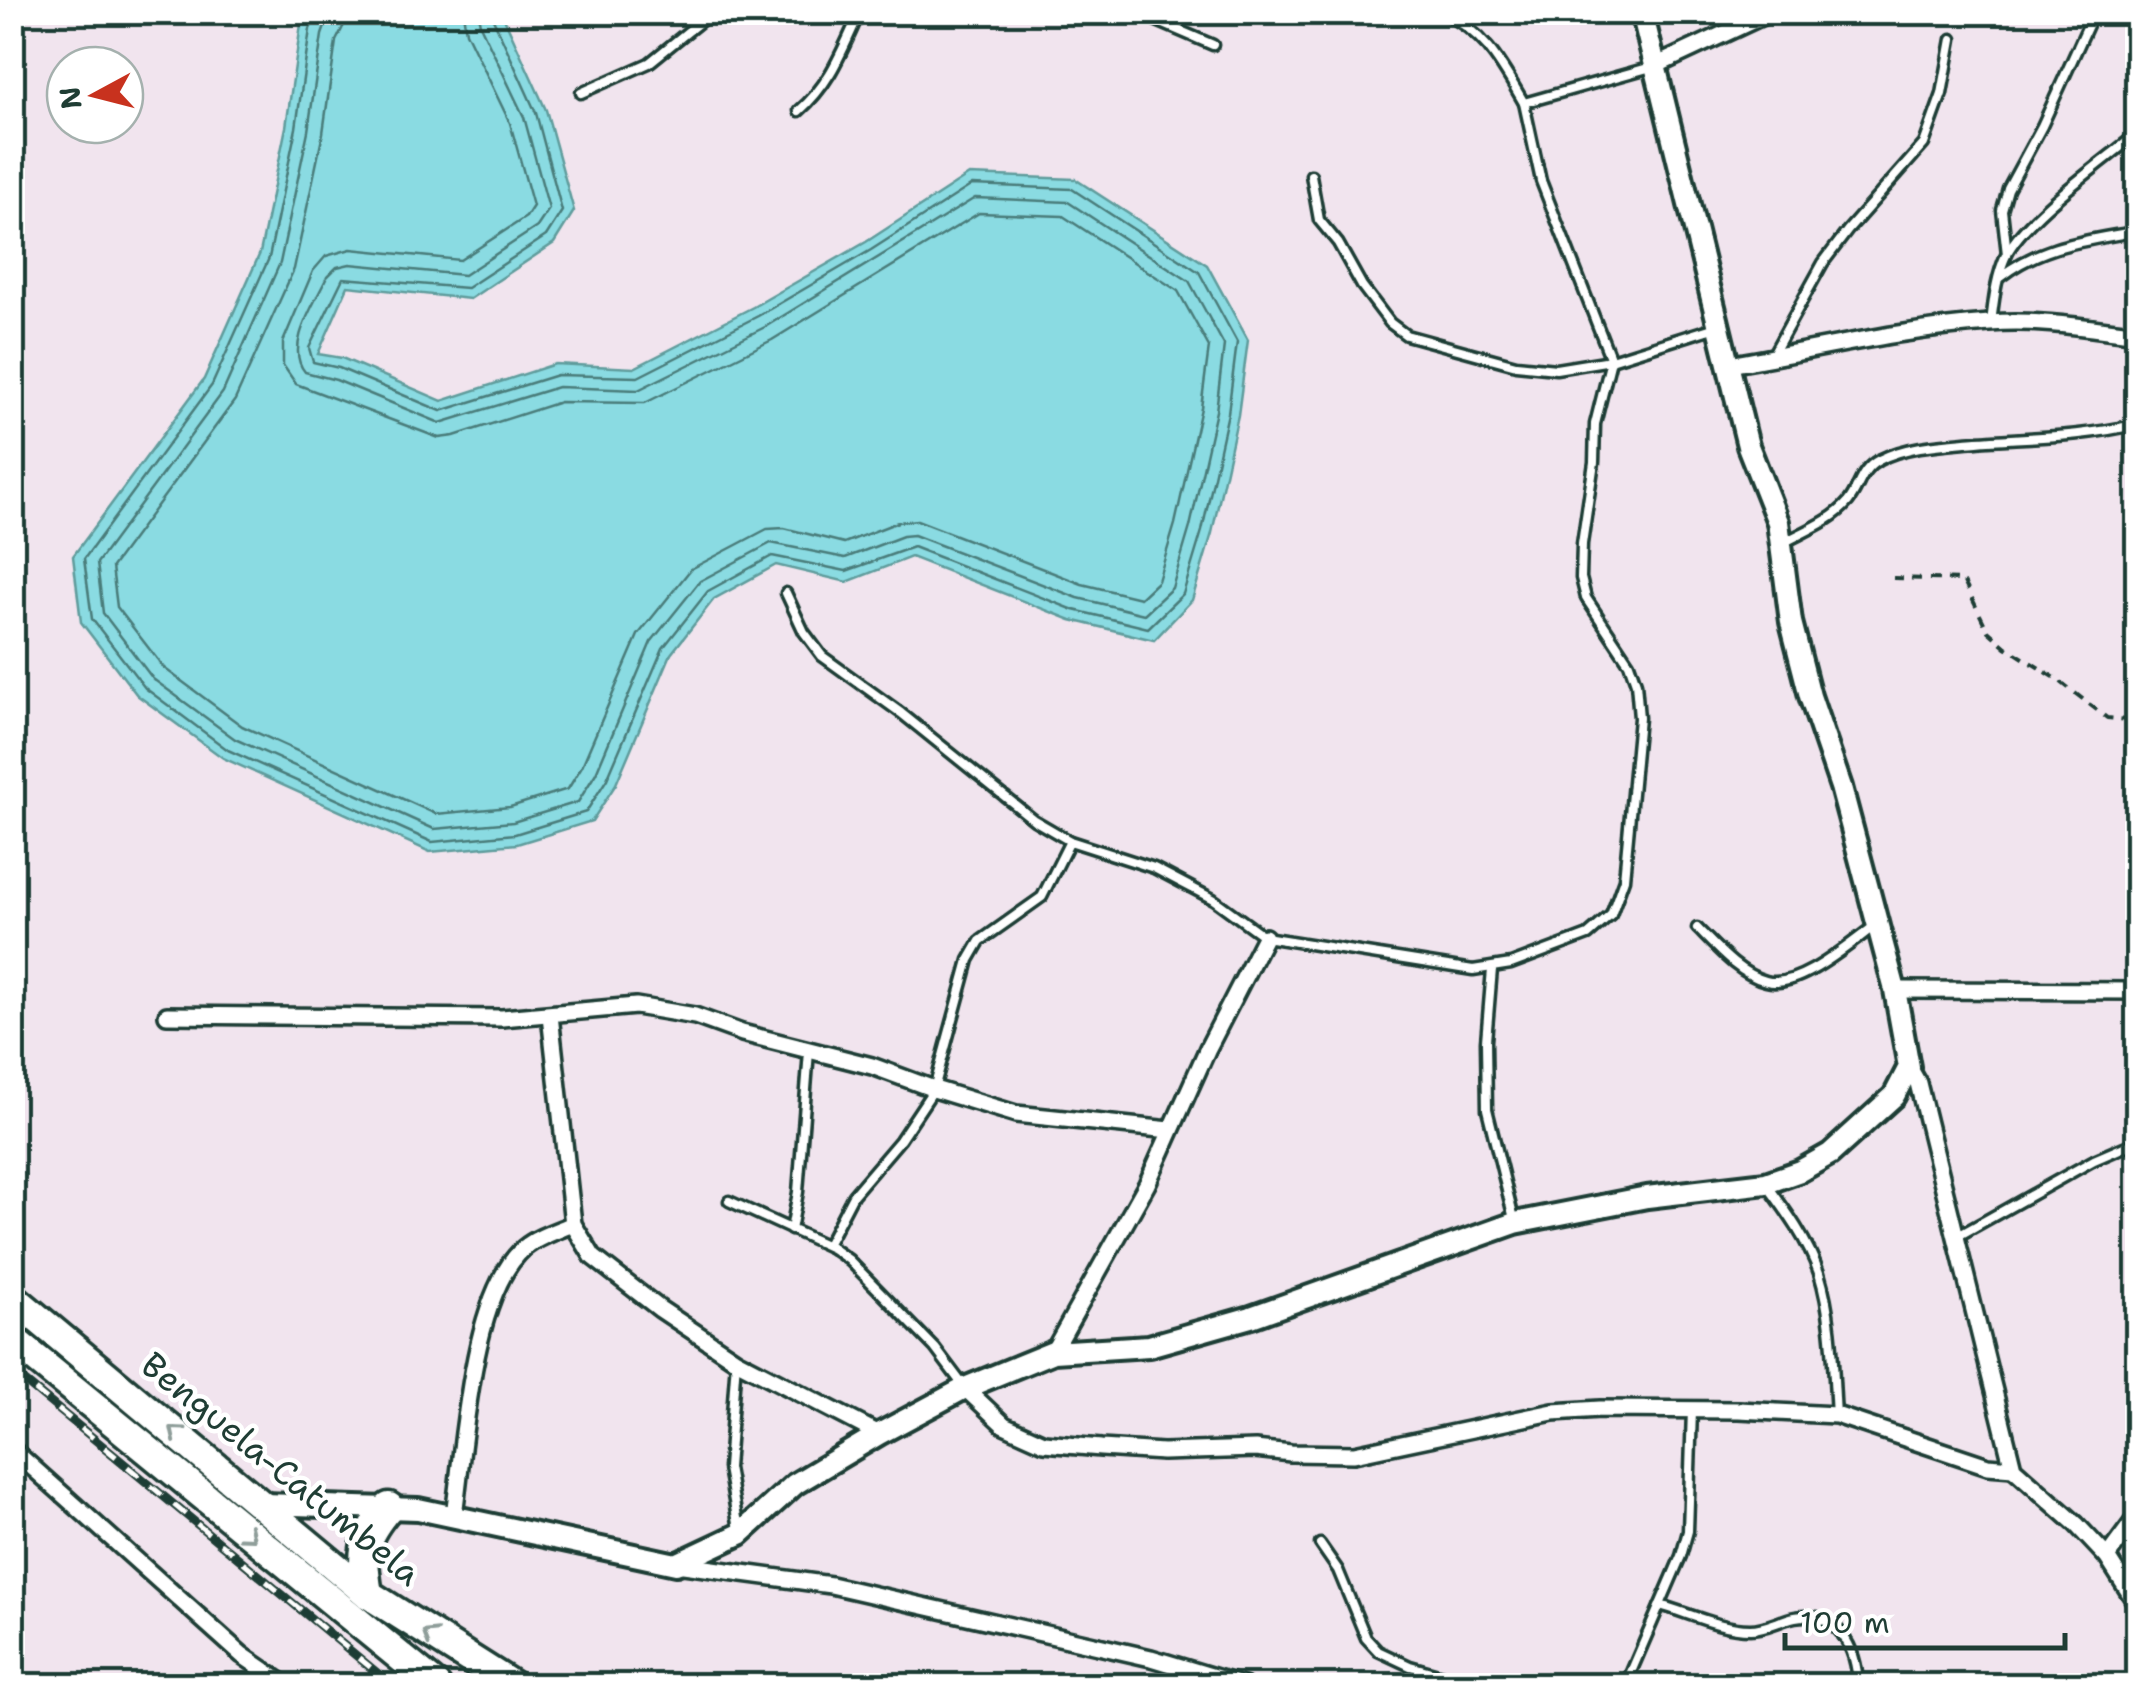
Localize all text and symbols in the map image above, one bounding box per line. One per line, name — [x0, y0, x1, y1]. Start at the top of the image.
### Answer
north arrow — [45, 45, 145, 145]
text: N — [50, 85, 90, 111]
street label: Benguela-Catumbela — [132, 1341, 431, 1596]
one-way arrow — [169, 1426, 187, 1444]
one-way arrow — [238, 1523, 256, 1541]
scale bar — [1785, 1588, 2065, 1650]
text: 100 m — [1800, 1602, 1890, 1643]
one-way arrow — [422, 1628, 440, 1647]

